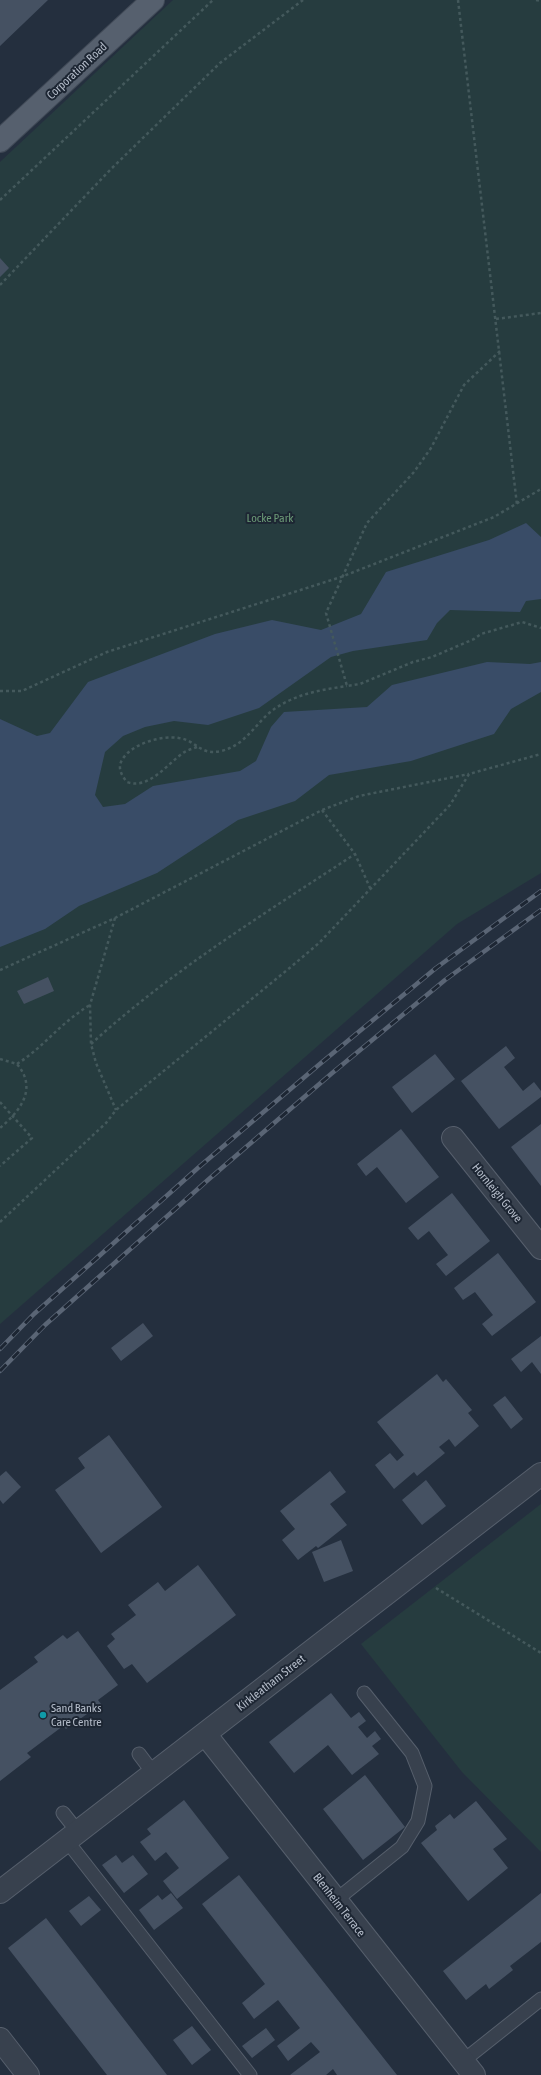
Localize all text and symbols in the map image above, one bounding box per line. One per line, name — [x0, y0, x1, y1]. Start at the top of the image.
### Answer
street label: Corporation Road — [44, 39, 110, 103]
park label: Locke Park — [247, 511, 293, 525]
street label: Hornleigh Grove — [469, 1161, 525, 1225]
street label: Kirkleatham Street — [234, 1652, 308, 1714]
place label: Sand Banks Care Centre — [51, 1701, 102, 1729]
marker: Sand Banks Care Centre — [38, 1710, 48, 1720]
street label: Blenheim Terrace — [310, 1870, 368, 1940]

